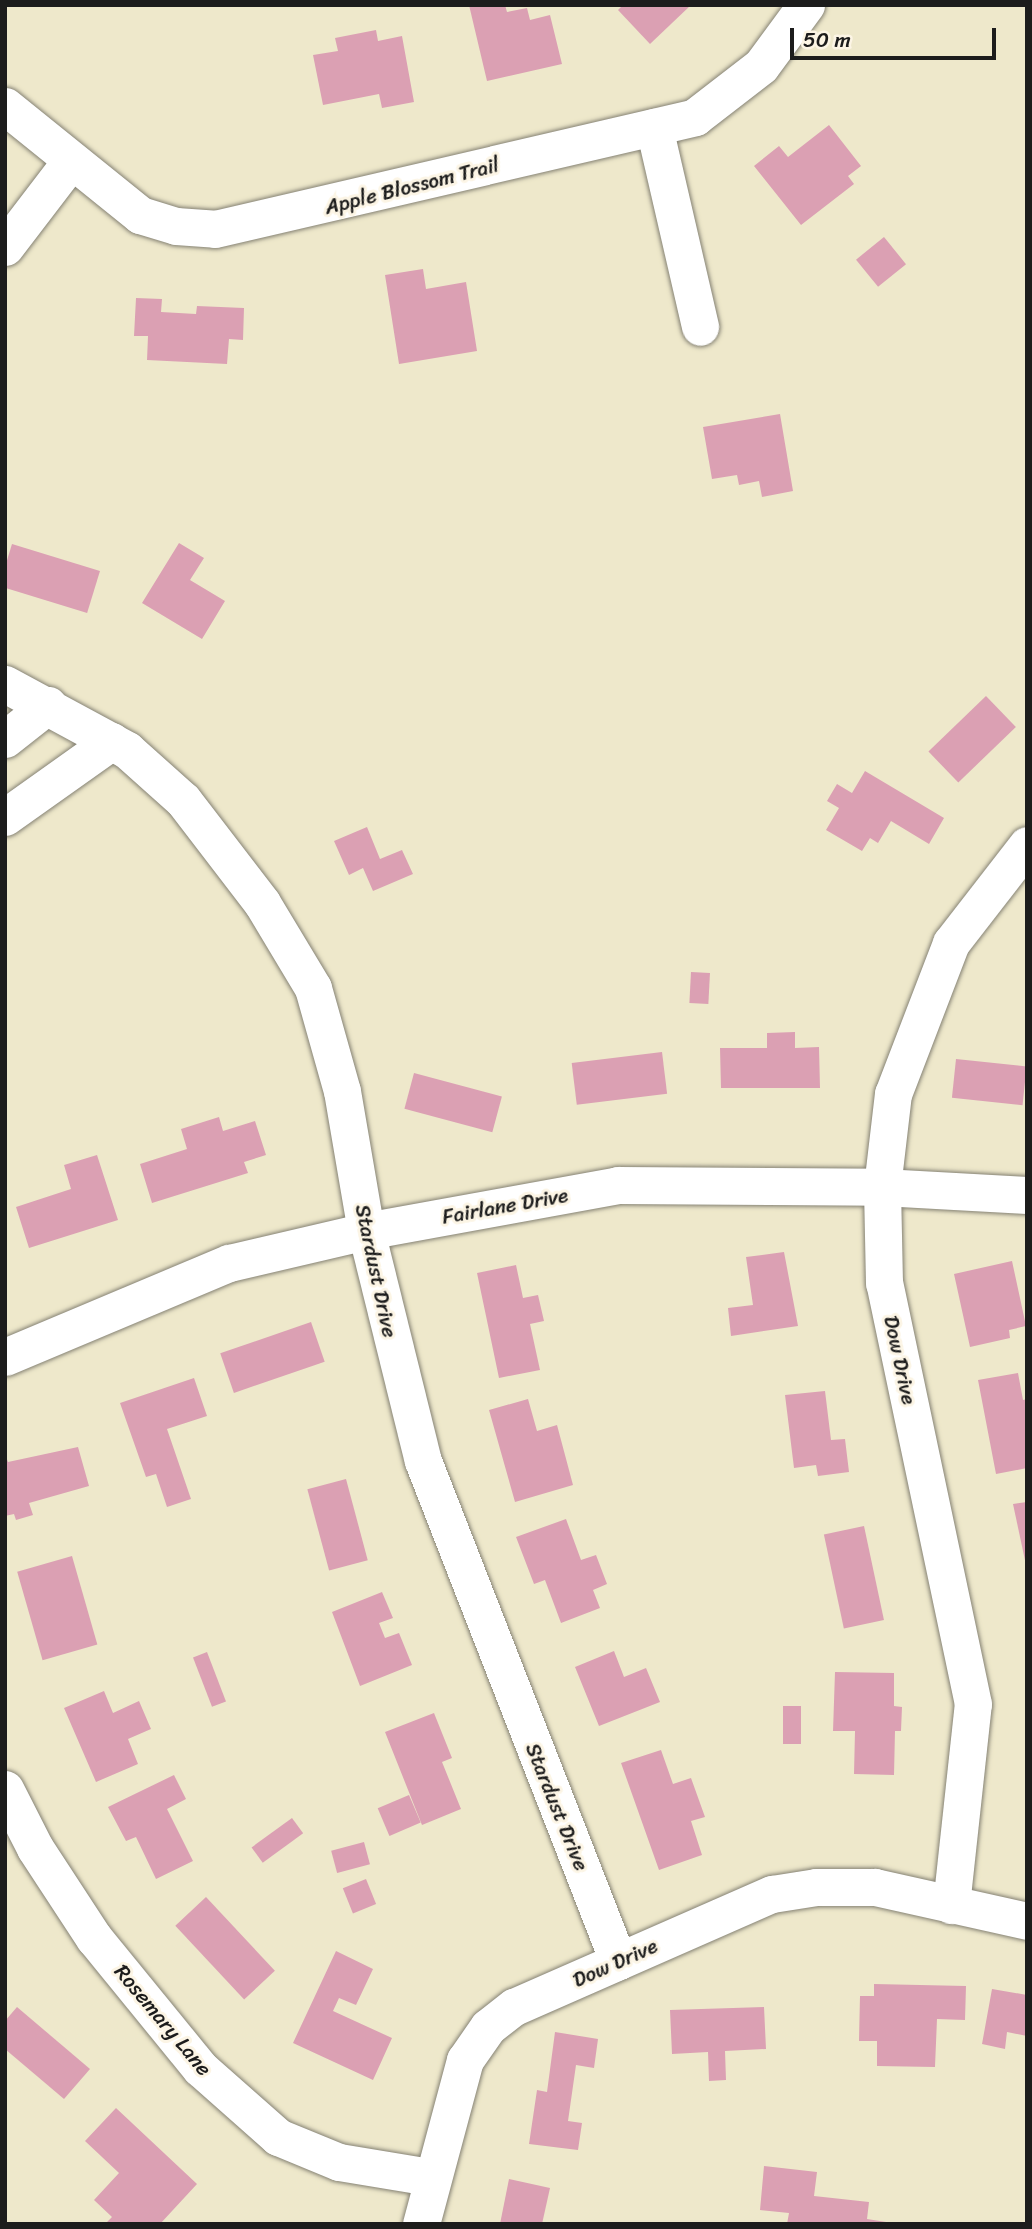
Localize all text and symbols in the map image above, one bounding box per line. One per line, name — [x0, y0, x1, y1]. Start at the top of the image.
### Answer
scale bar — [794, 14, 1000, 58]
text: 50 m — [803, 21, 851, 59]
street label: Apple Blossom Trail — [322, 152, 502, 220]
street label: Fairlane Drive — [440, 1182, 570, 1230]
street label: Stardust Drive — [350, 1202, 402, 1340]
street label: Dow Drive — [878, 1313, 922, 1407]
street label: Stardust Drive — [520, 1739, 594, 1875]
street label: Dow Drive — [568, 1933, 662, 1993]
street label: Rosemary Lane — [109, 1959, 217, 2081]

